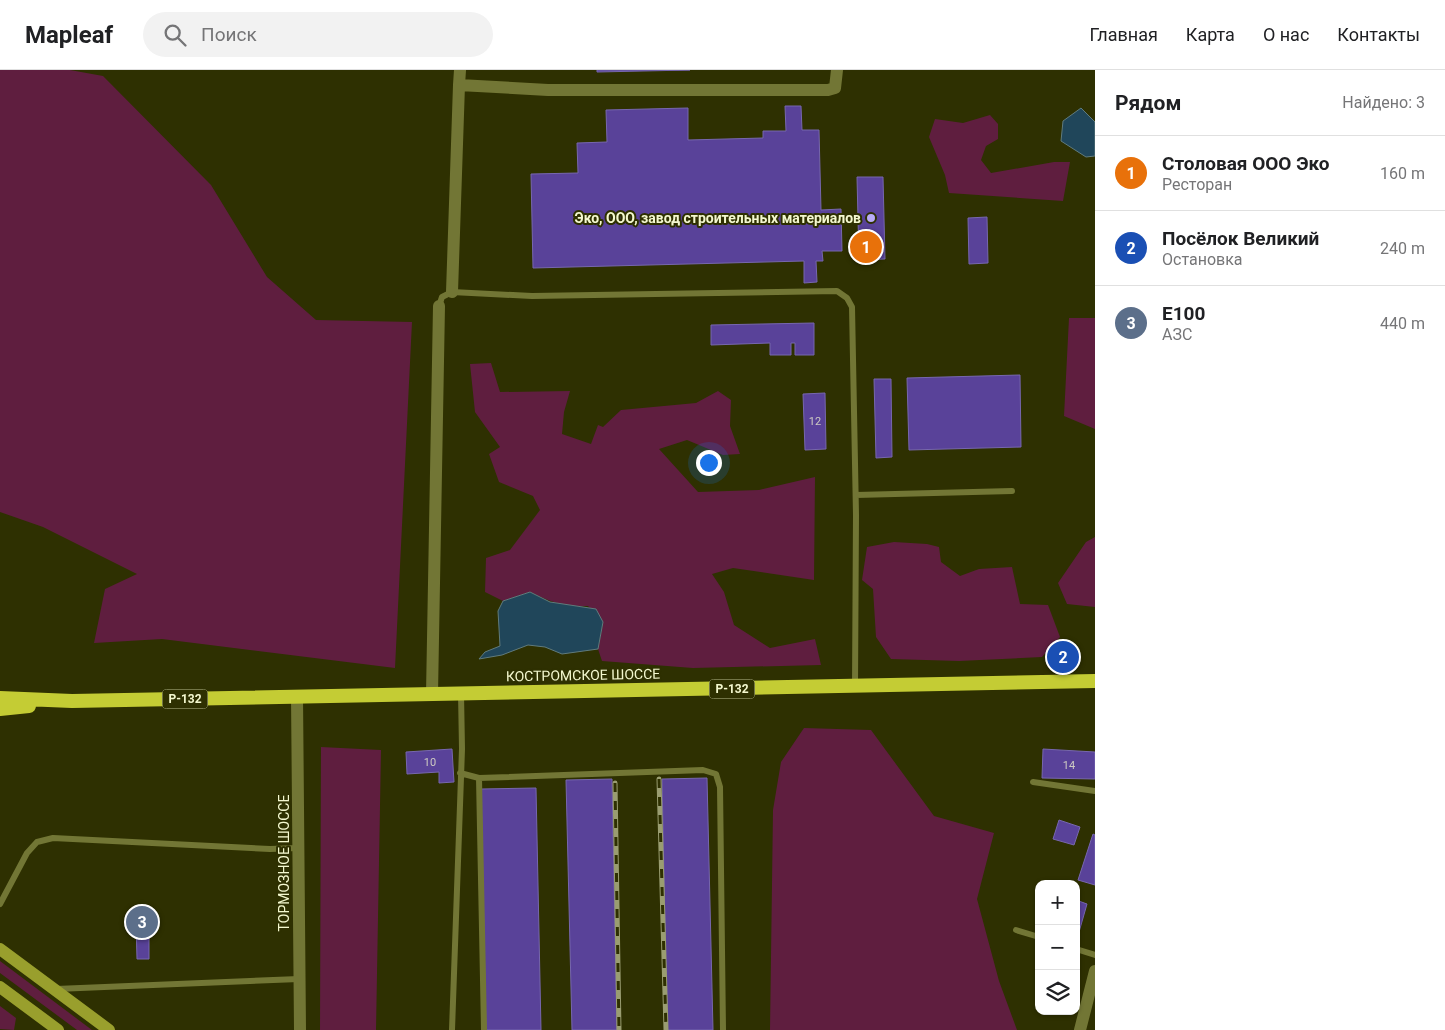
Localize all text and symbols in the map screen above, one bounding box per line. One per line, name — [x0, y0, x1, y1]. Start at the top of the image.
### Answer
search box — [143, 12, 493, 57]
text: Mapleaf — [25, 21, 113, 49]
icon: search — [161, 21, 189, 49]
text: Поиск — [201, 23, 257, 46]
text: Главная — [1089, 24, 1158, 45]
text: Карта — [1186, 24, 1235, 45]
text: О нас — [1263, 24, 1309, 45]
text: Контакты — [1337, 24, 1420, 45]
text: Рядом — [1115, 91, 1181, 115]
text: Найдено: 3 — [1342, 93, 1425, 112]
text: Столовая ООО Эко — [1162, 152, 1329, 175]
text: 1 — [1126, 164, 1136, 183]
text: 160 m — [1380, 164, 1425, 183]
text: Ресторан — [1162, 175, 1232, 194]
place label: Эко, ООО, завод строительных материалов — [575, 210, 861, 226]
marker: Эко, ООО, завод строительных материалов — [865, 212, 877, 224]
text: Посёлок Великий — [1162, 227, 1319, 250]
pin: 1 — [850, 228, 882, 266]
text: 2 — [1126, 239, 1136, 258]
text: 240 m — [1380, 239, 1425, 258]
text: Остановка — [1162, 250, 1243, 269]
text: E100 — [1162, 302, 1205, 325]
text: 3 — [1126, 314, 1136, 333]
text: 440 m — [1380, 314, 1425, 333]
text: АЗС — [1162, 325, 1192, 344]
house number: 12 — [809, 415, 821, 428]
your location — [696, 450, 722, 476]
pin: 2 — [1047, 638, 1079, 676]
street label: КОСТРОМСКОЕ ШОССЕ — [506, 666, 660, 684]
road number: Р-132 — [710, 680, 754, 698]
road number: Р-132 — [162, 690, 208, 708]
house number: 10 — [424, 756, 436, 769]
house number: 14 — [1063, 759, 1075, 772]
street label: ТОРМОЗНОЕ ШОССЕ — [276, 795, 292, 931]
map controls — [1035, 880, 1080, 1015]
button: + — [1035, 880, 1080, 925]
pin: 3 — [126, 903, 158, 941]
button: − — [1035, 925, 1080, 970]
button: layers — [1035, 970, 1080, 1015]

